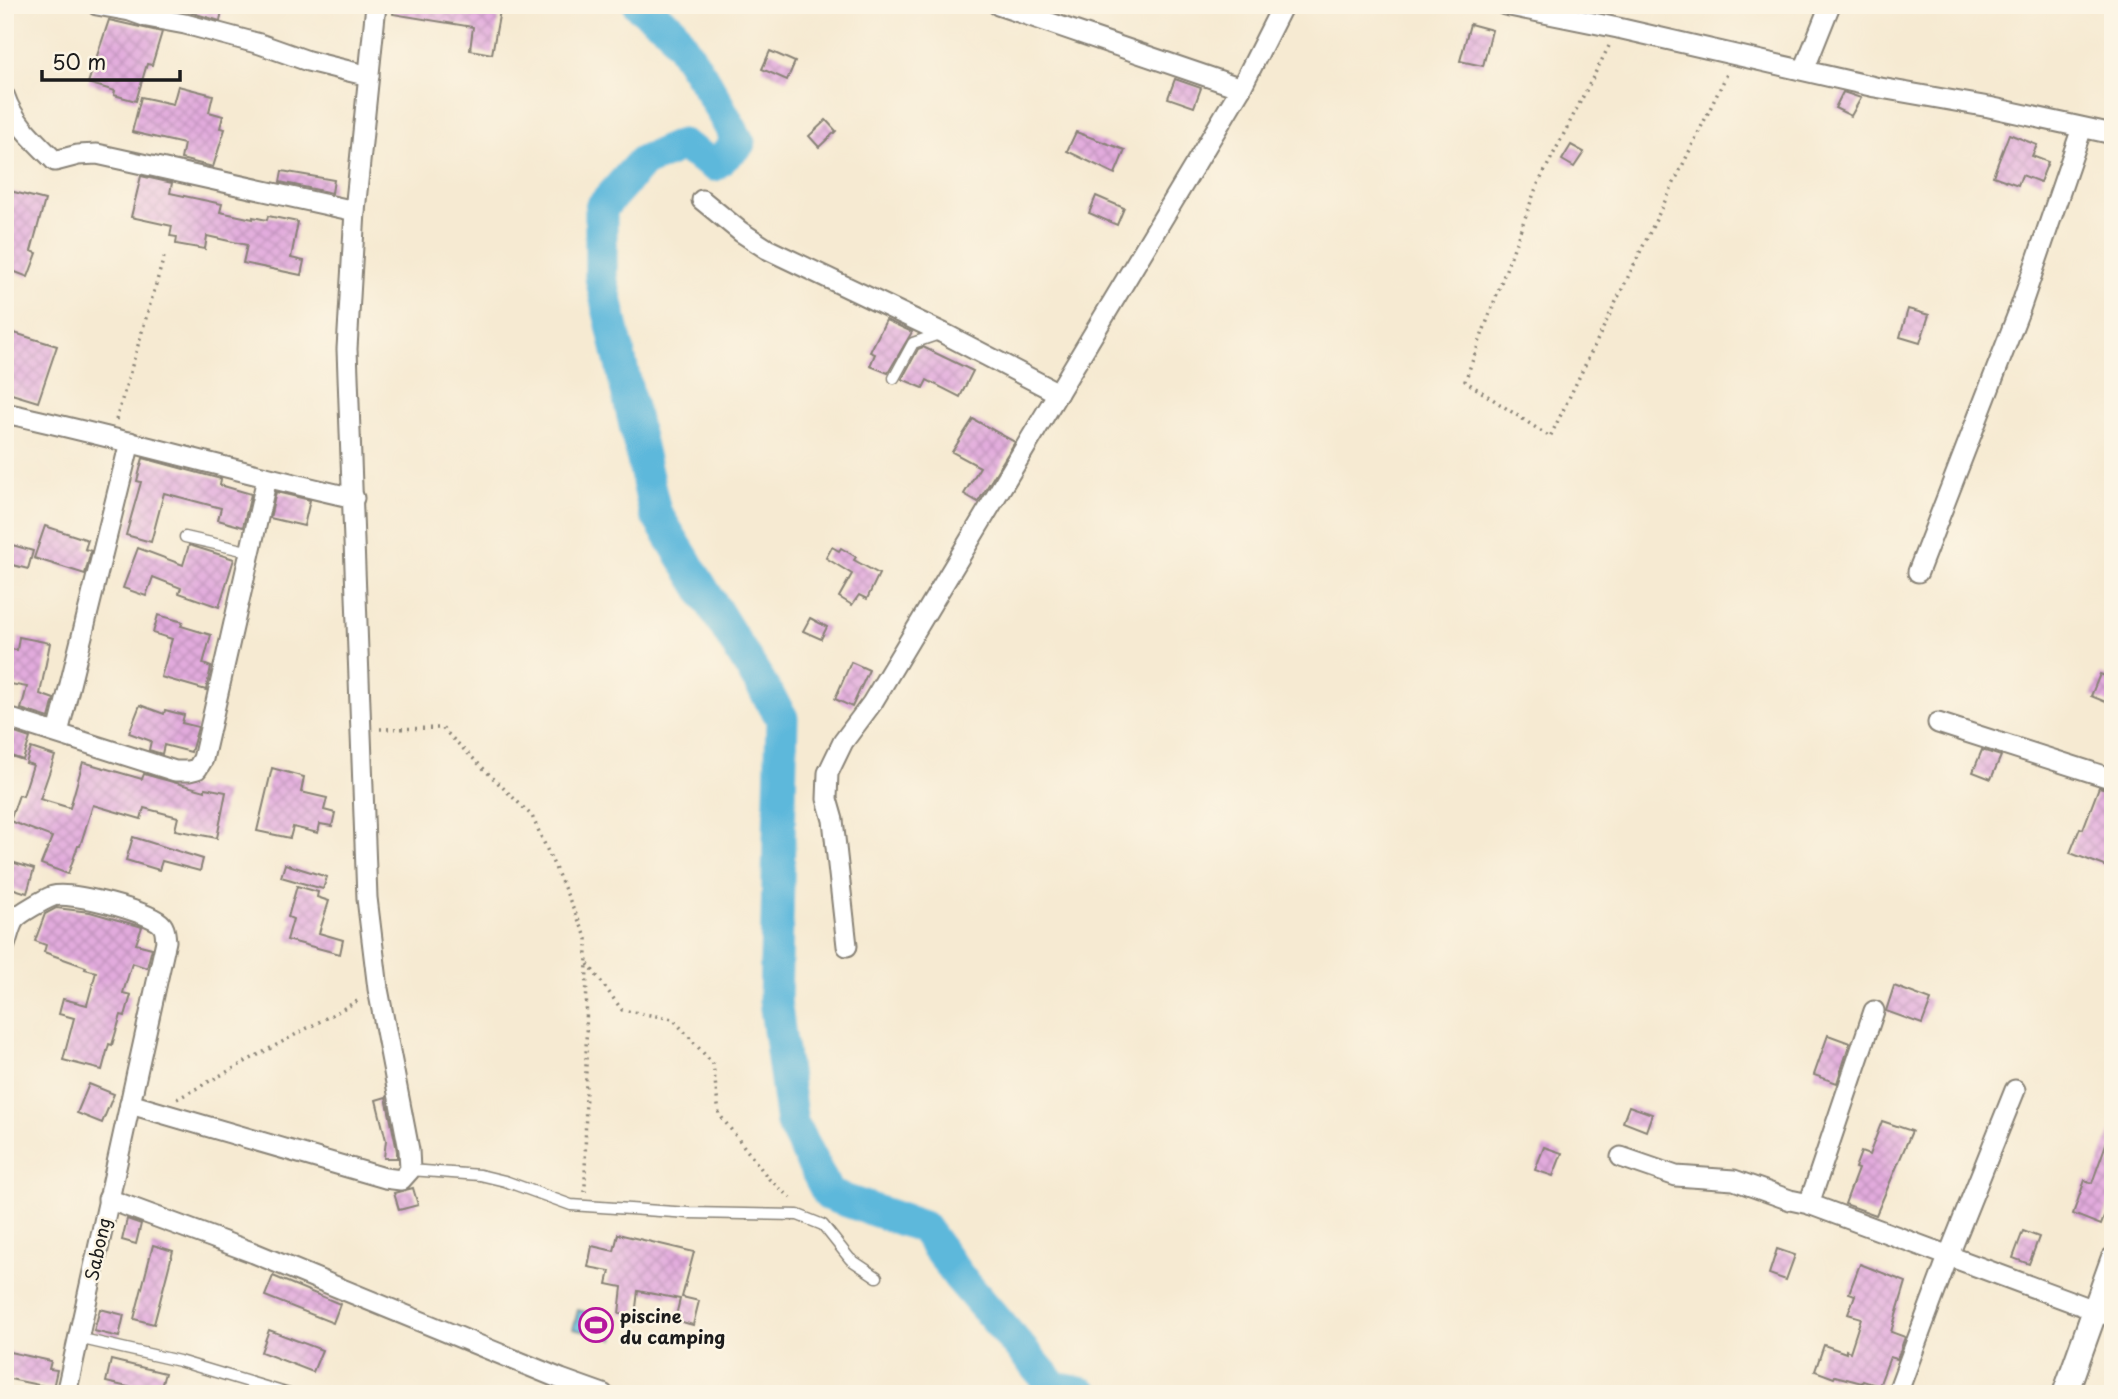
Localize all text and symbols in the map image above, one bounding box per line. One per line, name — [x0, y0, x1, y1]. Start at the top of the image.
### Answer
scale bar — [42, 38, 180, 82]
text: 50 m — [52, 45, 106, 77]
street label: Sabong — [77, 1215, 117, 1283]
place label: piscine du camping — [620, 1302, 725, 1350]
sports icon: piscine du camping — [577, 1306, 615, 1344]

